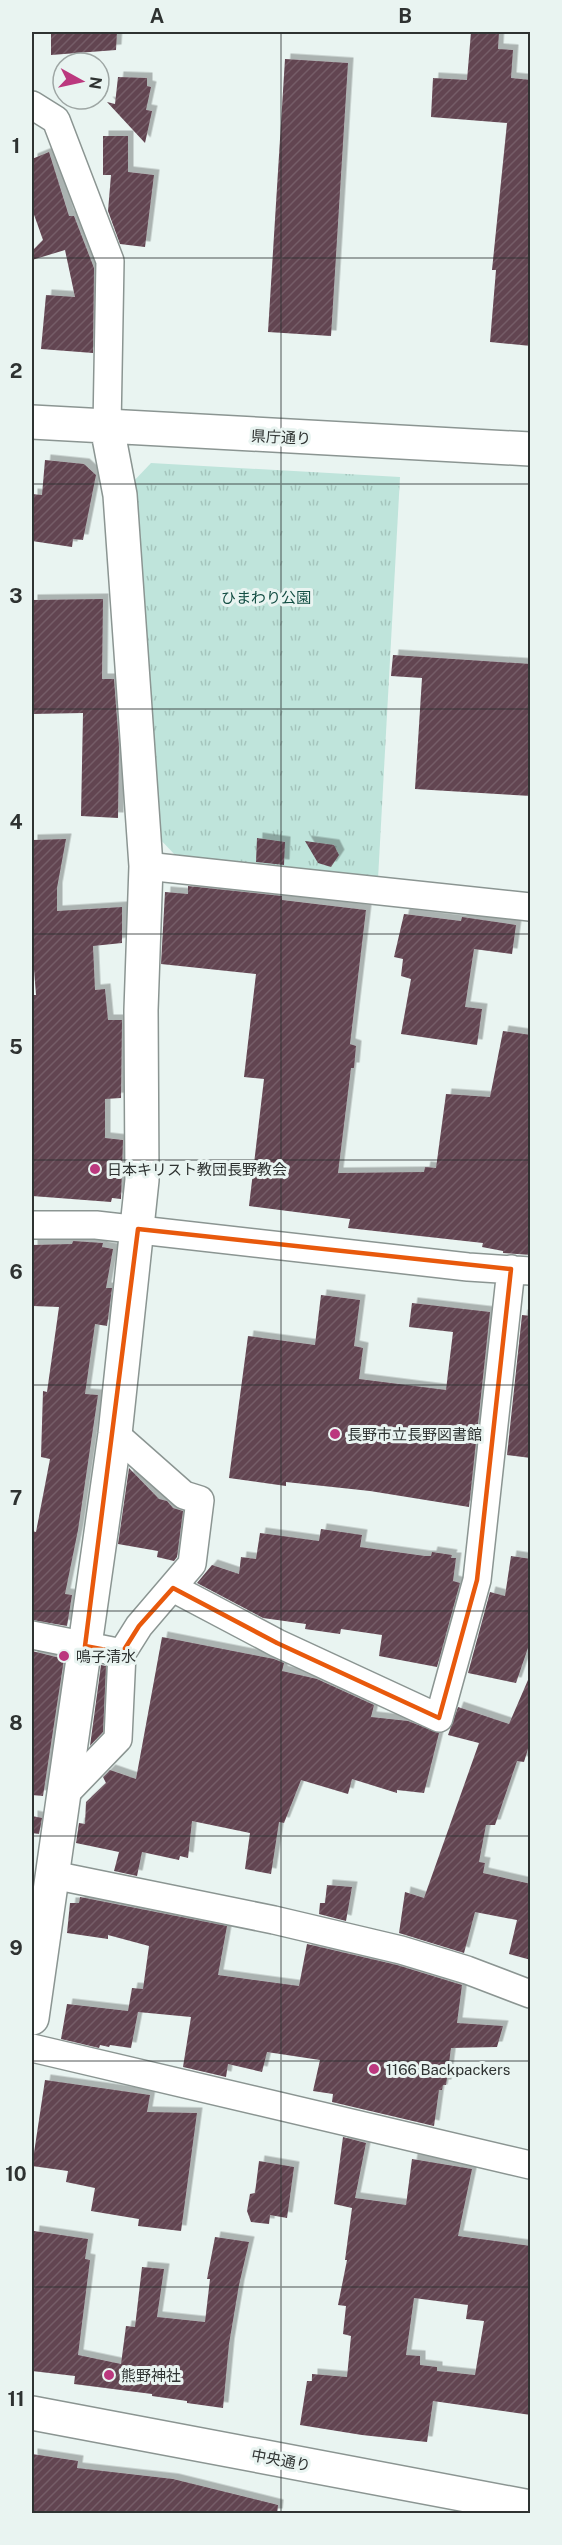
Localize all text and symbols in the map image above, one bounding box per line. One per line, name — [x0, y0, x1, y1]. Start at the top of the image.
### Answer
text: A — [150, 4, 164, 28]
text: B — [398, 4, 412, 28]
north arrow — [51, 51, 111, 111]
text: N — [85, 75, 106, 91]
text: 1 — [12, 134, 20, 158]
text: 2 — [10, 359, 22, 383]
street label: 県庁通り — [251, 427, 311, 447]
text: 3 — [9, 584, 23, 608]
park label: ひまわり公園 — [221, 589, 311, 606]
text: 4 — [9, 810, 23, 834]
text: 5 — [9, 1035, 23, 1059]
place label: 日本キリスト教団長野教会 — [107, 1161, 287, 1178]
marker: 日本キリスト教団長野教会 — [88, 1162, 102, 1176]
text: 6 — [9, 1260, 23, 1284]
place label: 長野市立長野図書館 — [347, 1426, 482, 1443]
marker: 長野市立長野図書館 — [328, 1427, 342, 1441]
text: 7 — [10, 1486, 22, 1510]
place label: 鳴子清水 — [76, 1648, 136, 1665]
marker: 鳴子清水 — [57, 1649, 71, 1663]
text: 8 — [9, 1711, 23, 1735]
text: 9 — [9, 1936, 23, 1960]
place label: 1166 Backpackers — [386, 2061, 510, 2078]
marker: 1166 Backpackers — [367, 2062, 381, 2076]
text: 10 — [5, 2162, 27, 2186]
place label: 熊野神社 — [121, 2367, 181, 2384]
marker: 熊野神社 — [102, 2368, 116, 2382]
text: 11 — [7, 2387, 25, 2411]
street label: 中央通り — [250, 2446, 312, 2474]

